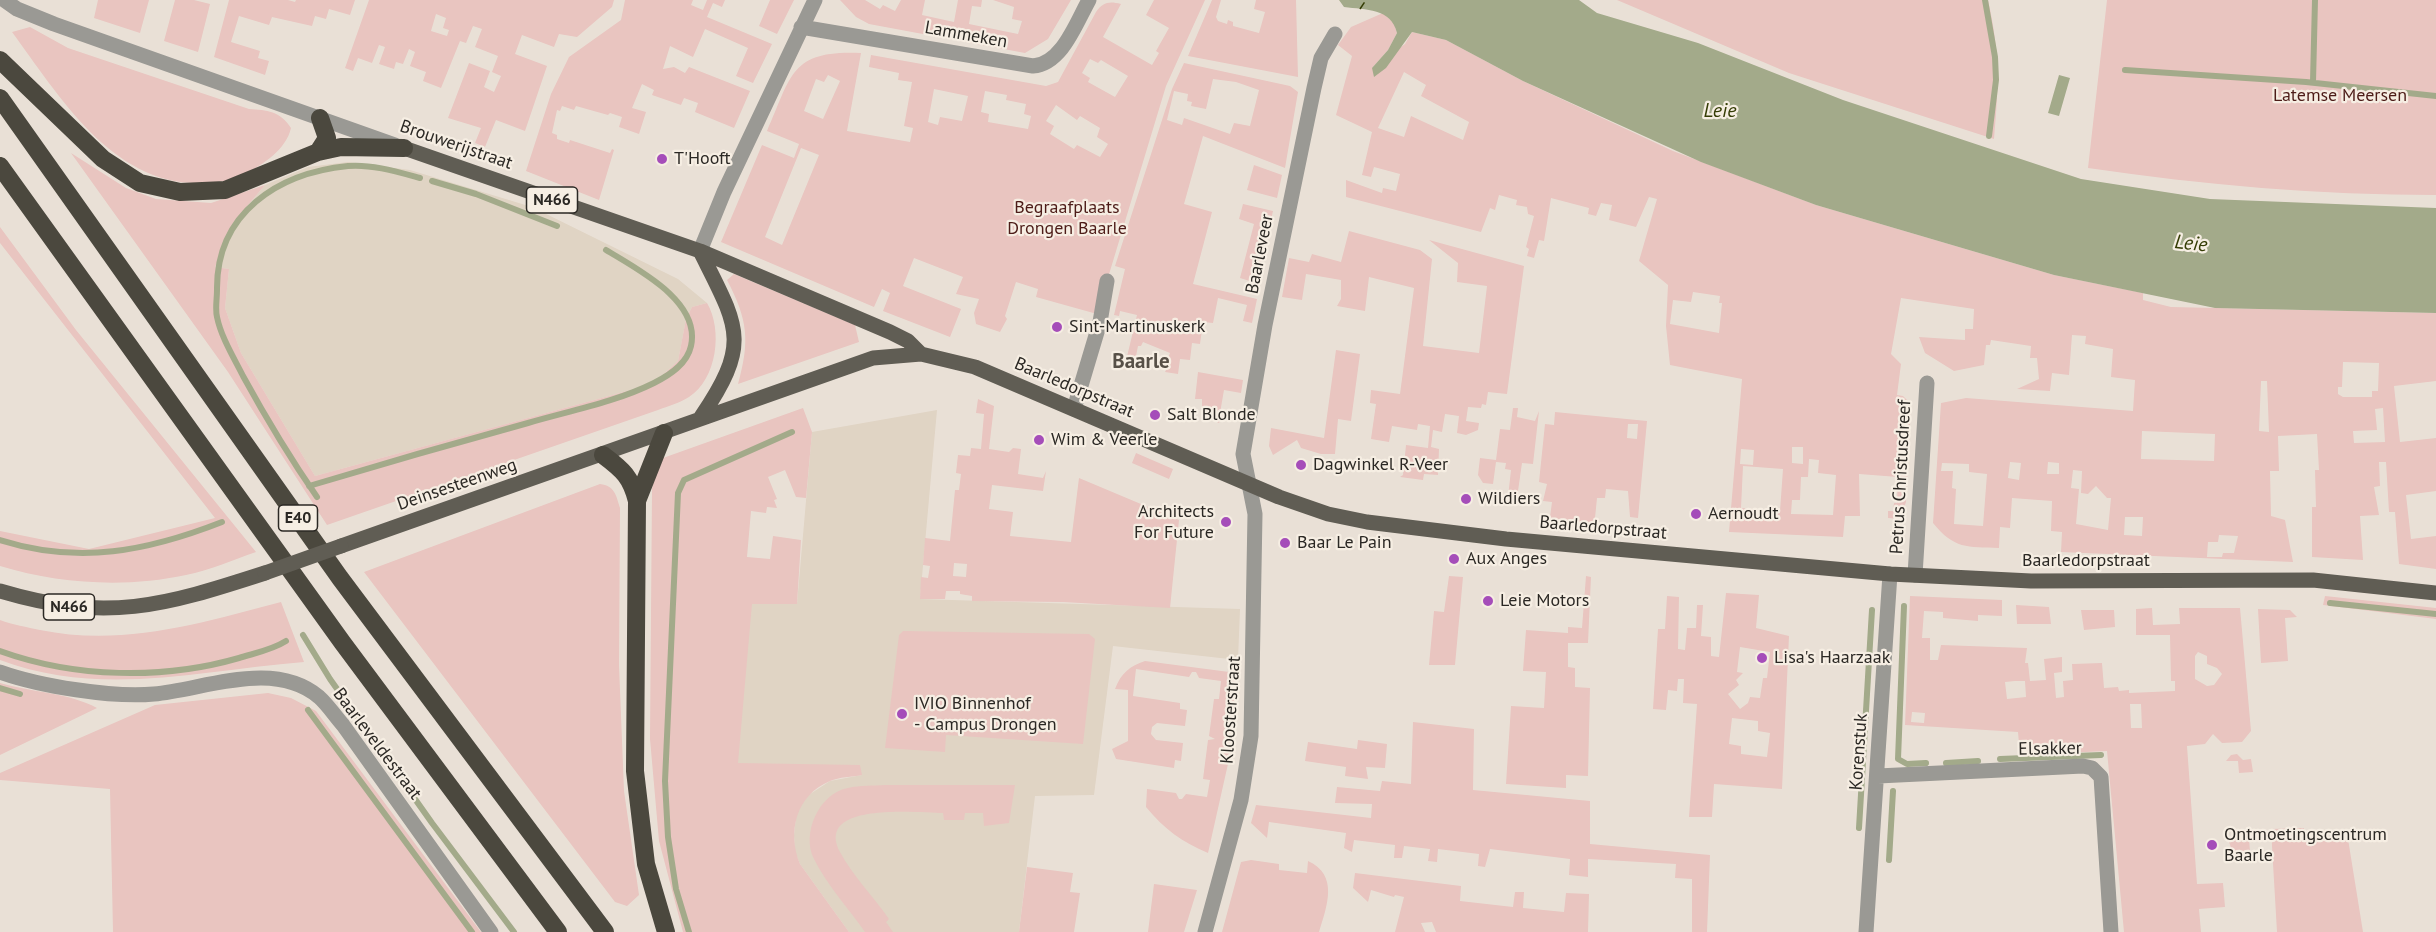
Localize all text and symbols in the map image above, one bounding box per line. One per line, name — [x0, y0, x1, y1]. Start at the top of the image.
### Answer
street label: Lammeken — [923, 17, 1009, 53]
park label: Latemse Meersen — [2273, 85, 2407, 107]
water label: Leie — [1704, 99, 1736, 123]
street label: Brouwerijstraat — [397, 116, 515, 174]
place label: T'Hooft — [674, 148, 731, 170]
marker: T'Hooft — [655, 152, 669, 166]
road number: N466 — [526, 187, 578, 213]
park label: Begraafplaats Drongen Baarle — [1007, 197, 1127, 240]
street label: Baarleveer — [1242, 212, 1278, 296]
water label: Leie — [2173, 230, 2209, 258]
place label: Sint-Martinuskerk — [1069, 316, 1205, 338]
marker: Sint-Martinuskerk — [1050, 320, 1064, 334]
district label: Baarle — [1112, 349, 1170, 375]
street label: Baarledorpstraat — [1011, 353, 1137, 423]
street label: Petrus Christusdreef — [1886, 399, 1916, 555]
place label: Salt Blonde — [1167, 404, 1256, 426]
marker: Salt Blonde — [1148, 408, 1162, 422]
place label: Wim & Veerle — [1051, 429, 1157, 451]
marker: Wim & Veerle — [1032, 433, 1046, 447]
street label: Deinsesteenweg — [394, 454, 520, 516]
place label: Dagwinkel R-Veer — [1313, 454, 1448, 476]
marker: Dagwinkel R-Veer — [1294, 458, 1308, 472]
place label: Wildiers — [1478, 488, 1540, 510]
marker: Wildiers — [1459, 492, 1473, 506]
place label: Architects For Future — [1134, 501, 1214, 544]
place label: Aernoudt — [1708, 503, 1779, 525]
road number: E40 — [278, 505, 318, 531]
marker: Aernoudt — [1689, 507, 1703, 521]
street label: Baarledorpstraat — [1538, 512, 1668, 544]
marker: Architects For Future — [1219, 515, 1233, 529]
place label: Baar Le Pain — [1297, 532, 1392, 554]
marker: Baar Le Pain — [1278, 536, 1292, 550]
place label: Aux Anges — [1466, 548, 1547, 570]
street label: Baarledorpstraat — [2022, 550, 2150, 572]
marker: Aux Anges — [1447, 552, 1461, 566]
place label: Leie Motors — [1500, 590, 1589, 612]
road number: N466 — [44, 594, 94, 620]
marker: Leie Motors — [1481, 594, 1495, 608]
place label: Lisa's Haarzaak — [1774, 647, 1890, 669]
marker: Lisa's Haarzaak — [1755, 651, 1769, 665]
street label: Kloosterstraat — [1216, 655, 1246, 765]
street label: Baarleveldestraat — [328, 684, 426, 804]
place label: IVIO Binnenhof - Campus Drongen — [914, 693, 1057, 736]
marker: IVIO Binnenhof - Campus Drongen — [895, 707, 909, 721]
street label: Korenstuk — [1846, 713, 1872, 791]
street label: Elsakker — [2018, 738, 2082, 760]
place label: Ontmoetingscentrum Baarle — [2224, 824, 2387, 866]
marker: Ontmoetingscentrum Baarle — [2205, 838, 2219, 852]

